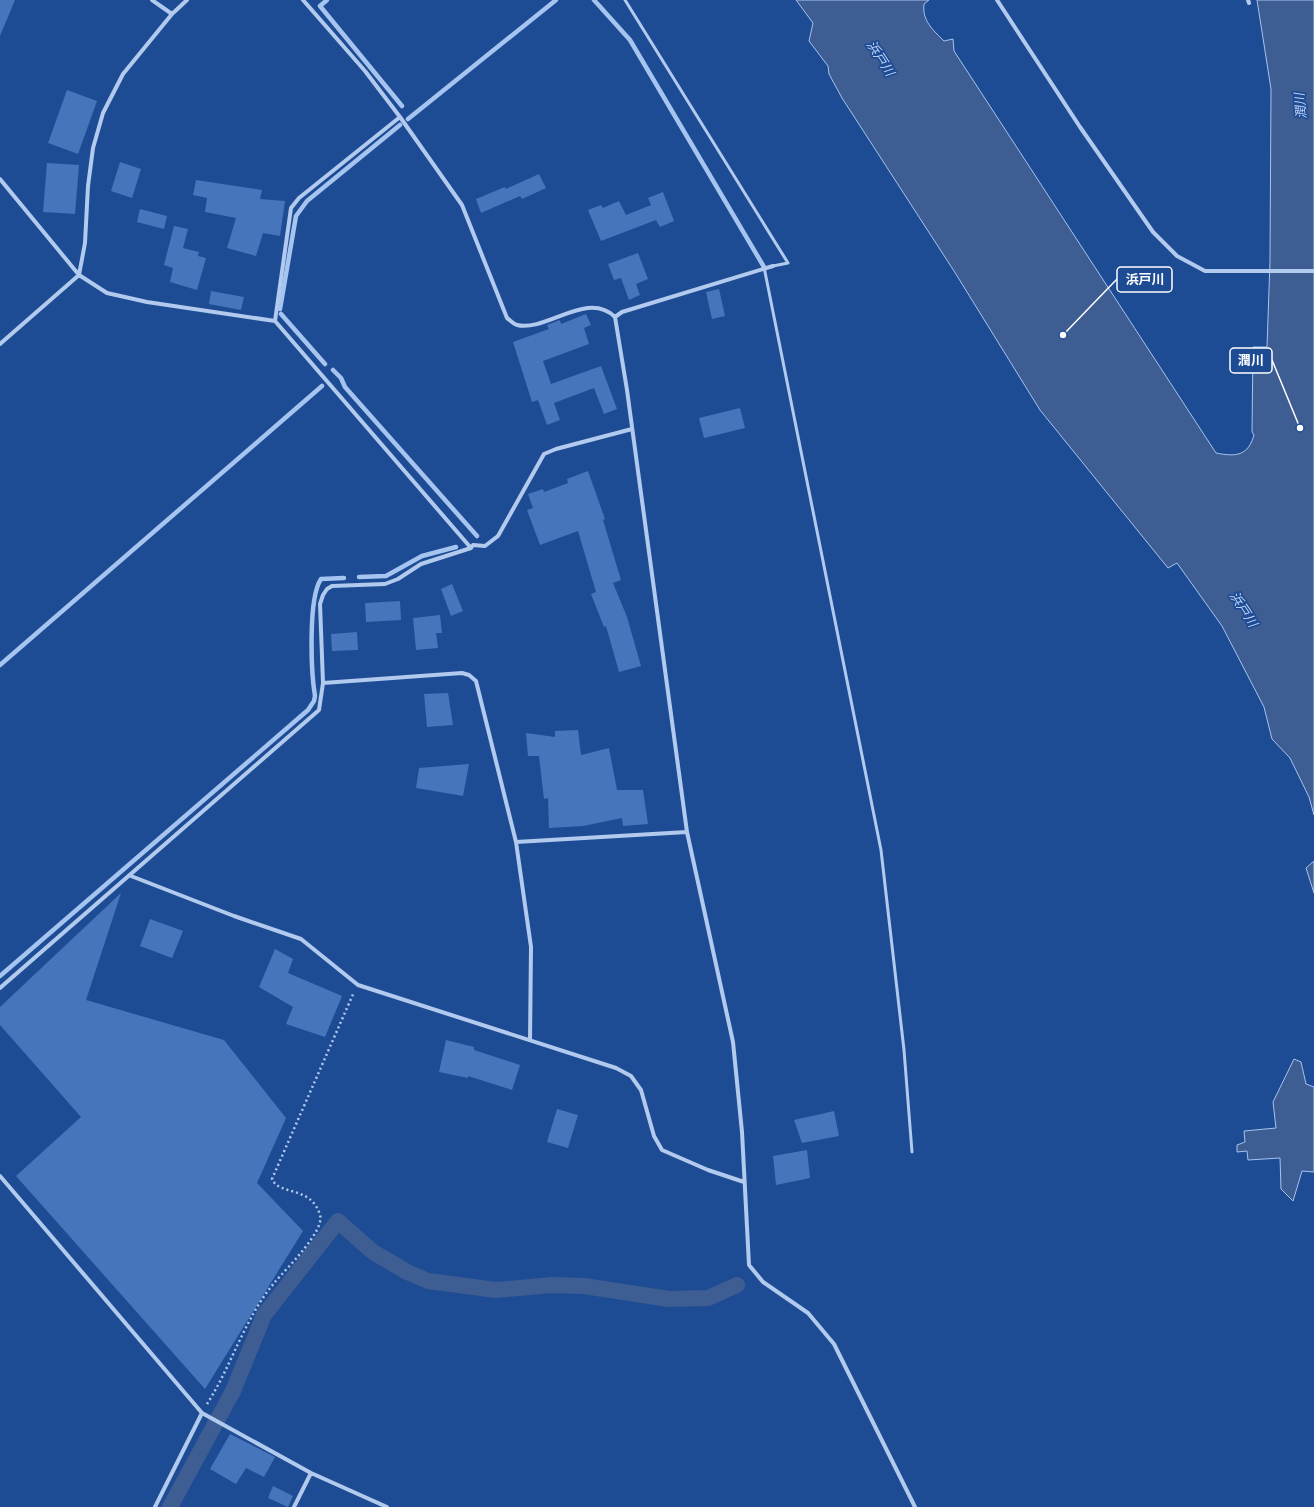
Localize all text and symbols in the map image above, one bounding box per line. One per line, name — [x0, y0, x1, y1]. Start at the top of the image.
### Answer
water label: 浜戸川 — [863, 37, 899, 81]
water label: 潤川 — [1290, 90, 1310, 120]
callout: 浜戸川 — [1117, 267, 1172, 292]
text: 浜戸川 — [1125, 271, 1165, 288]
callout: 潤川 — [1230, 348, 1272, 373]
text: 潤川 — [1238, 352, 1264, 369]
water label: 浜戸川 — [1226, 588, 1262, 632]

